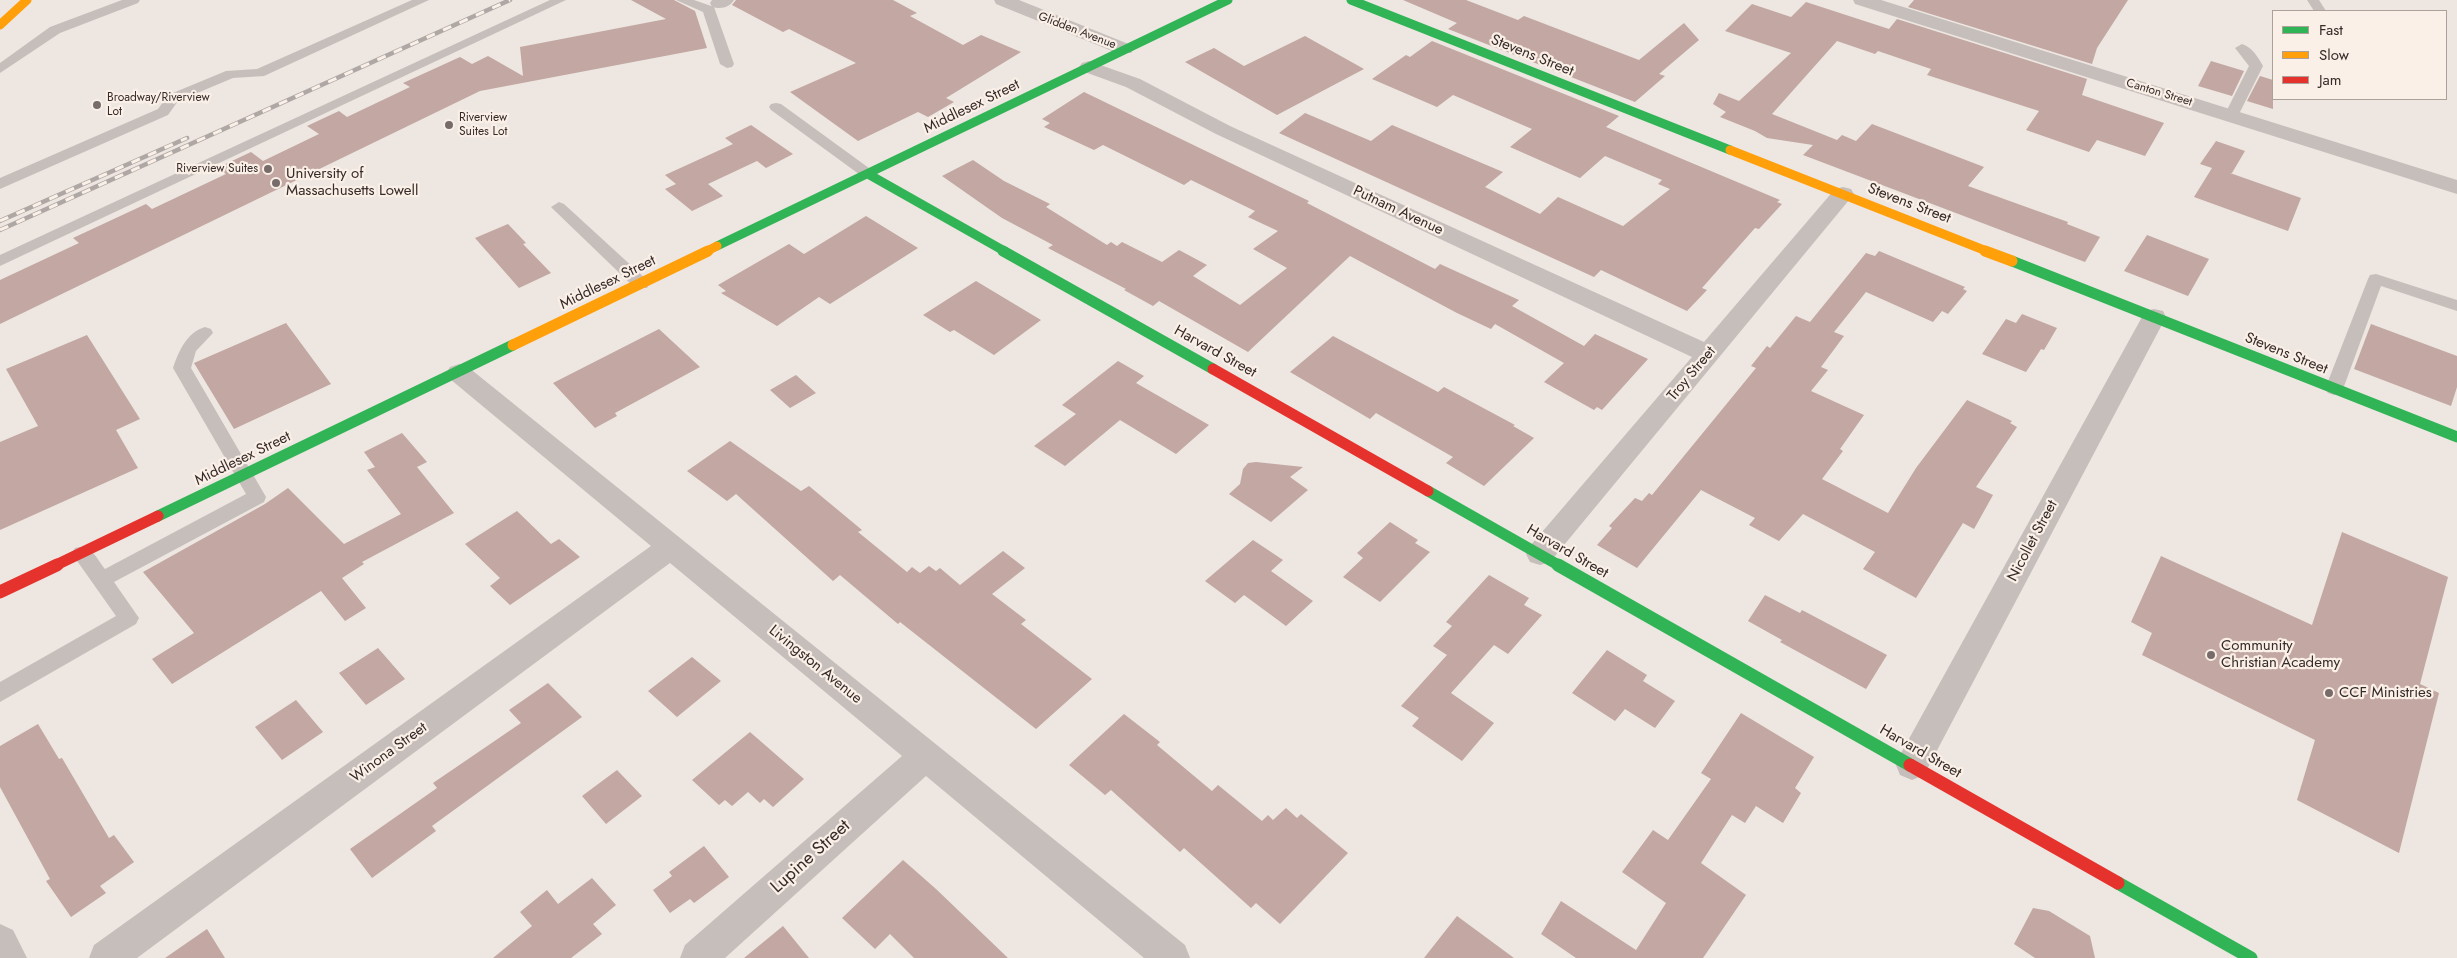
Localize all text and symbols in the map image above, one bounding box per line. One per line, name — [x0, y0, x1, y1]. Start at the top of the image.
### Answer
street label: Glidden Avenue — [1036, 10, 1118, 52]
legend — [2272, 10, 2447, 100]
text: Fast — [2319, 19, 2343, 41]
street label: Stevens Street — [1488, 31, 1576, 81]
text: Slow — [2319, 44, 2349, 66]
text: Jam — [2319, 69, 2342, 91]
street label: Middlesex Street — [921, 76, 1023, 138]
street label: Canton Street — [2124, 76, 2194, 110]
place label: Broadway/Riverview Lot — [107, 91, 210, 119]
marker: Broadway/Riverview Lot — [91, 99, 103, 111]
place label: Riverview Suites Lot — [459, 111, 507, 139]
marker: Riverview Suites Lot — [443, 119, 455, 131]
place label: Riverview Suites — [176, 162, 258, 176]
marker: Riverview Suites — [262, 163, 274, 175]
place label: University of Massachusetts Lowell — [286, 165, 418, 200]
marker: University of Massachusetts Lowell — [270, 177, 282, 189]
street label: Stevens Street — [1865, 180, 1953, 228]
street label: Putnam Avenue — [1350, 182, 1446, 240]
street label: Middlesex Street — [557, 252, 659, 314]
street label: Harvard Street — [1171, 322, 1259, 382]
street label: Stevens Street — [2242, 329, 2330, 379]
street label: Troy Street — [1664, 343, 1720, 405]
street label: Middlesex Street — [192, 428, 294, 490]
street label: Nicollet Street — [2004, 497, 2062, 585]
street label: Harvard Street — [1523, 521, 1611, 583]
street label: Livingston Avenue — [765, 622, 865, 708]
place label: Community Christian Academy — [2221, 637, 2340, 672]
marker: Community Christian Academy — [2205, 649, 2217, 661]
place label: CCF Ministries — [2339, 684, 2432, 702]
marker: CCF Ministries — [2323, 687, 2335, 699]
street label: Winona Street — [347, 719, 431, 787]
street label: Harvard Street — [1876, 721, 1964, 783]
street label: Lupine Street — [767, 816, 855, 898]

